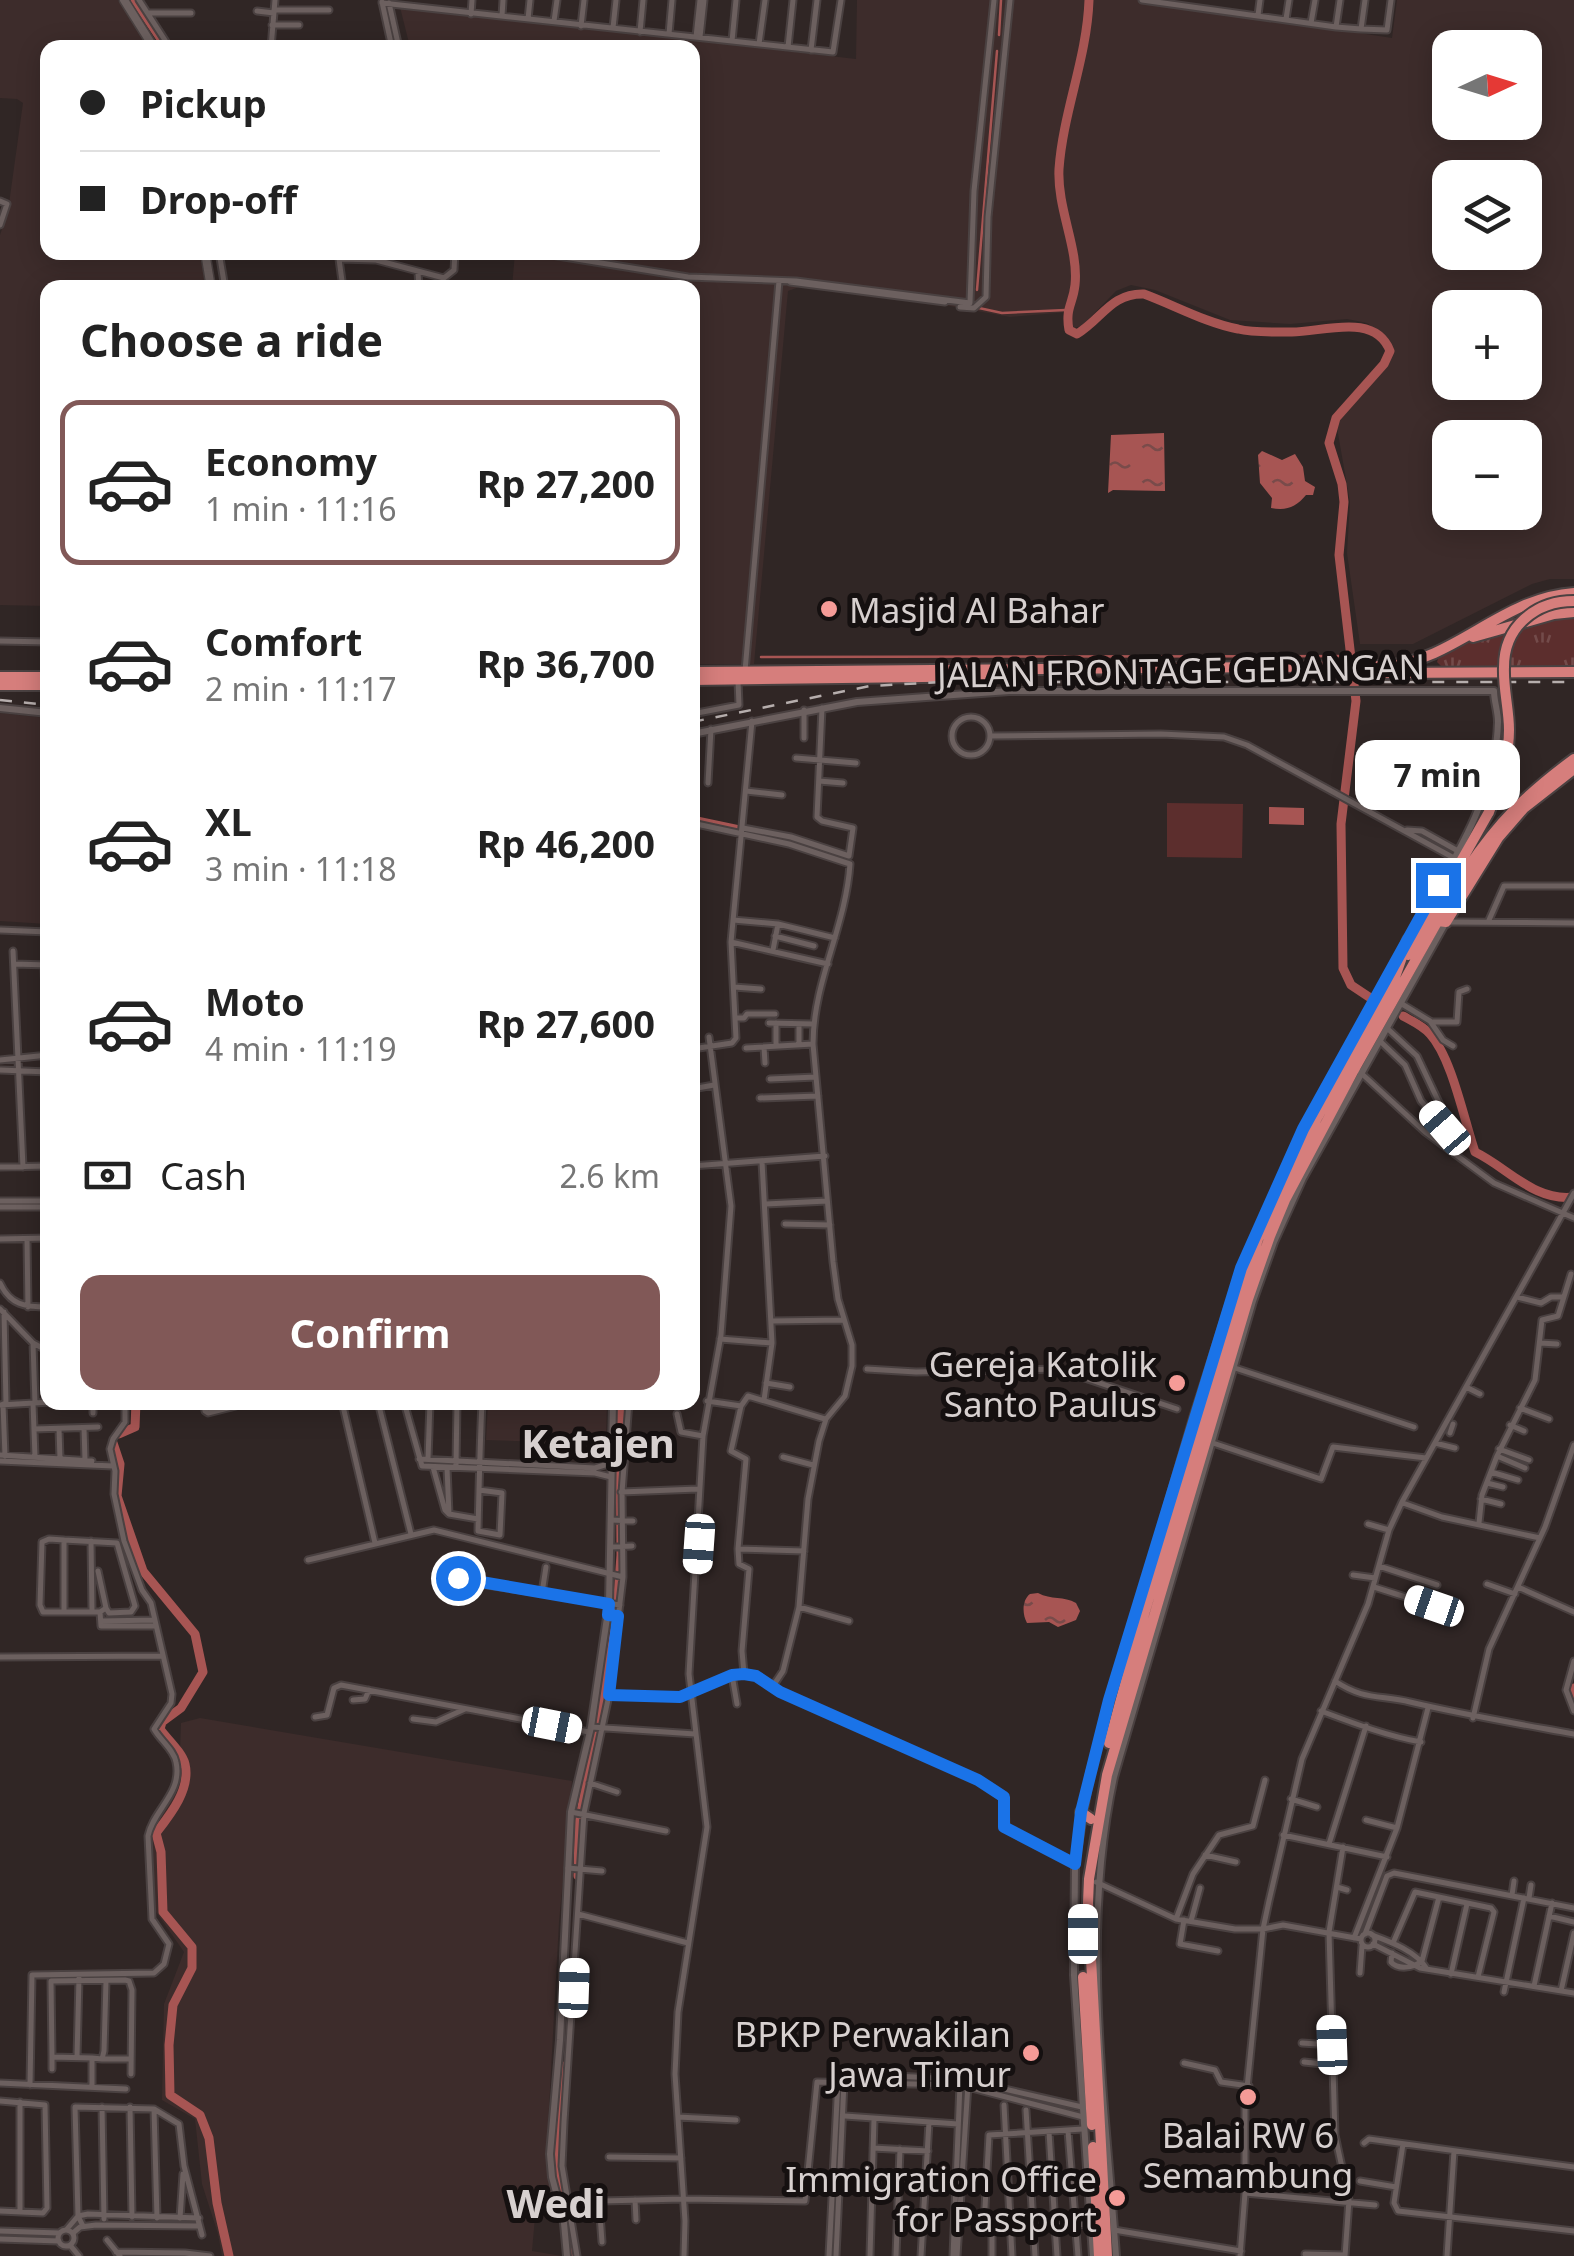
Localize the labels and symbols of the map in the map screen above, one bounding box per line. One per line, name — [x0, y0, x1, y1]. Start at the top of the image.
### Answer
north arrow — [1432, 30, 1542, 140]
place label: Masjid Al Bahar — [849, 586, 1104, 633]
marker: Masjid Al Bahar — [818, 598, 840, 620]
street label: JALAN FRONTAGE GEDANGAN — [934, 642, 1425, 698]
callout: 7 min — [1356, 740, 1520, 810]
route end — [1416, 863, 1461, 908]
car — [1414, 1096, 1476, 1160]
place label: Gereja Katolik Santo Paulus — [929, 1340, 1157, 1427]
marker: Gereja Katolik Santo Paulus — [1166, 1372, 1188, 1394]
district label: Ketajen — [521, 1415, 675, 1470]
car — [682, 1513, 716, 1575]
route start — [436, 1556, 481, 1601]
car — [1401, 1582, 1467, 1630]
car — [520, 1705, 584, 1745]
car — [1068, 1904, 1098, 1964]
car — [558, 1957, 590, 2019]
place label: BPKP Perwakilan Jawa Timur — [735, 2010, 1011, 2097]
car — [1316, 2014, 1348, 2076]
marker: BPKP Perwakilan Jawa Timur — [1020, 2042, 1042, 2064]
marker: Balai RW 6 Semambung — [1237, 2086, 1259, 2108]
place label: Balai RW 6 Semambung — [1143, 2111, 1353, 2198]
place label: Immigration Office for Passport — [785, 2155, 1097, 2242]
district label: Wedi — [507, 2175, 606, 2230]
marker: Immigration Office for Passport — [1106, 2187, 1128, 2209]

